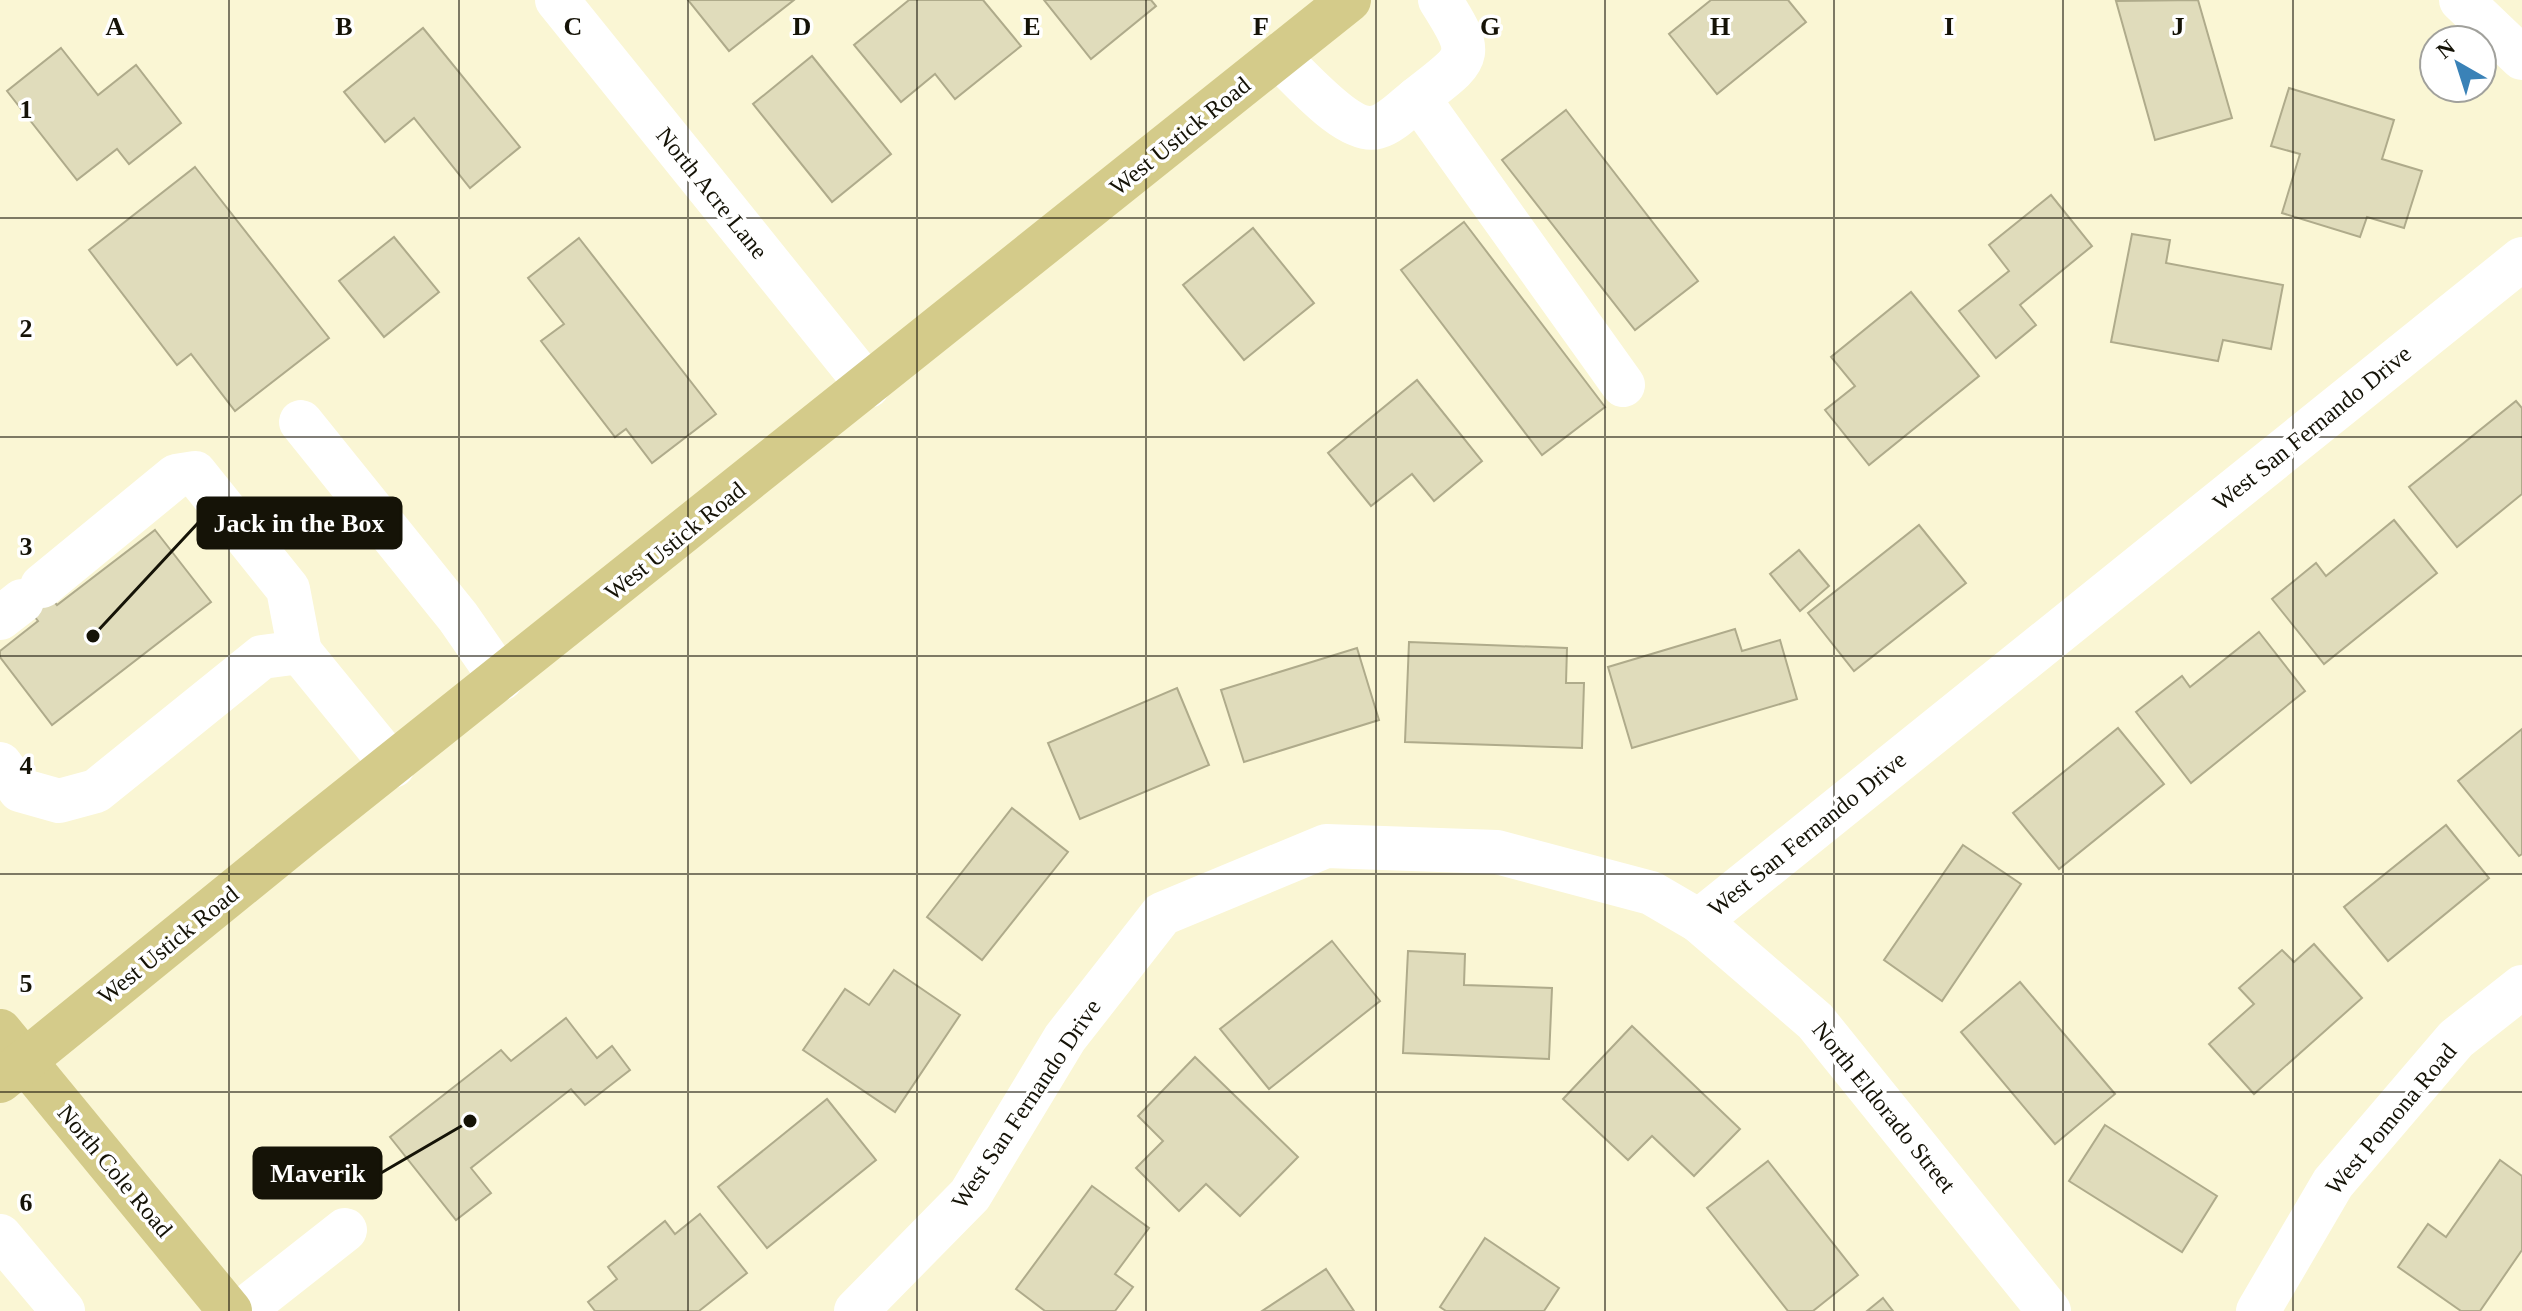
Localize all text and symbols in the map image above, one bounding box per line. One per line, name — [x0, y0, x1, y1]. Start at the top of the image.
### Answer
text: A — [106, 12, 125, 41]
text: B — [335, 12, 353, 41]
text: C — [564, 12, 582, 41]
text: D — [793, 12, 811, 41]
text: E — [1023, 12, 1041, 41]
text: F — [1253, 12, 1269, 41]
text: G — [1480, 12, 1500, 41]
text: H — [1710, 12, 1730, 41]
text: I — [1944, 12, 1954, 41]
text: J — [2172, 12, 2185, 41]
north arrow — [2418, 24, 2498, 104]
text: N — [2432, 34, 2460, 64]
street label: West Ustick Road — [1105, 72, 1255, 200]
text: 1 — [20, 95, 33, 124]
street label: North Acre Lane — [651, 122, 773, 264]
text: 2 — [20, 314, 33, 343]
street label: West San Fernando Drive — [2208, 340, 2416, 516]
street label: West Ustick Road — [600, 477, 750, 605]
callout: Jack in the Box — [198, 498, 401, 548]
text: Jack in the Box — [213, 509, 385, 538]
text: 3 — [20, 532, 33, 561]
street label: West San Fernando Drive — [1703, 746, 1911, 922]
text: 4 — [20, 751, 33, 780]
street label: West Ustick Road — [93, 881, 243, 1009]
text: 5 — [20, 969, 33, 998]
street label: West San Fernando Drive — [946, 994, 1106, 1214]
street label: North Eldorado Street — [1807, 1016, 1961, 1198]
street label: West Pomona Road — [2320, 1038, 2462, 1200]
street label: North Cole Road — [52, 1100, 178, 1242]
callout: Maverik — [254, 1148, 381, 1198]
text: Maverik — [270, 1159, 366, 1188]
text: 6 — [20, 1188, 33, 1217]

